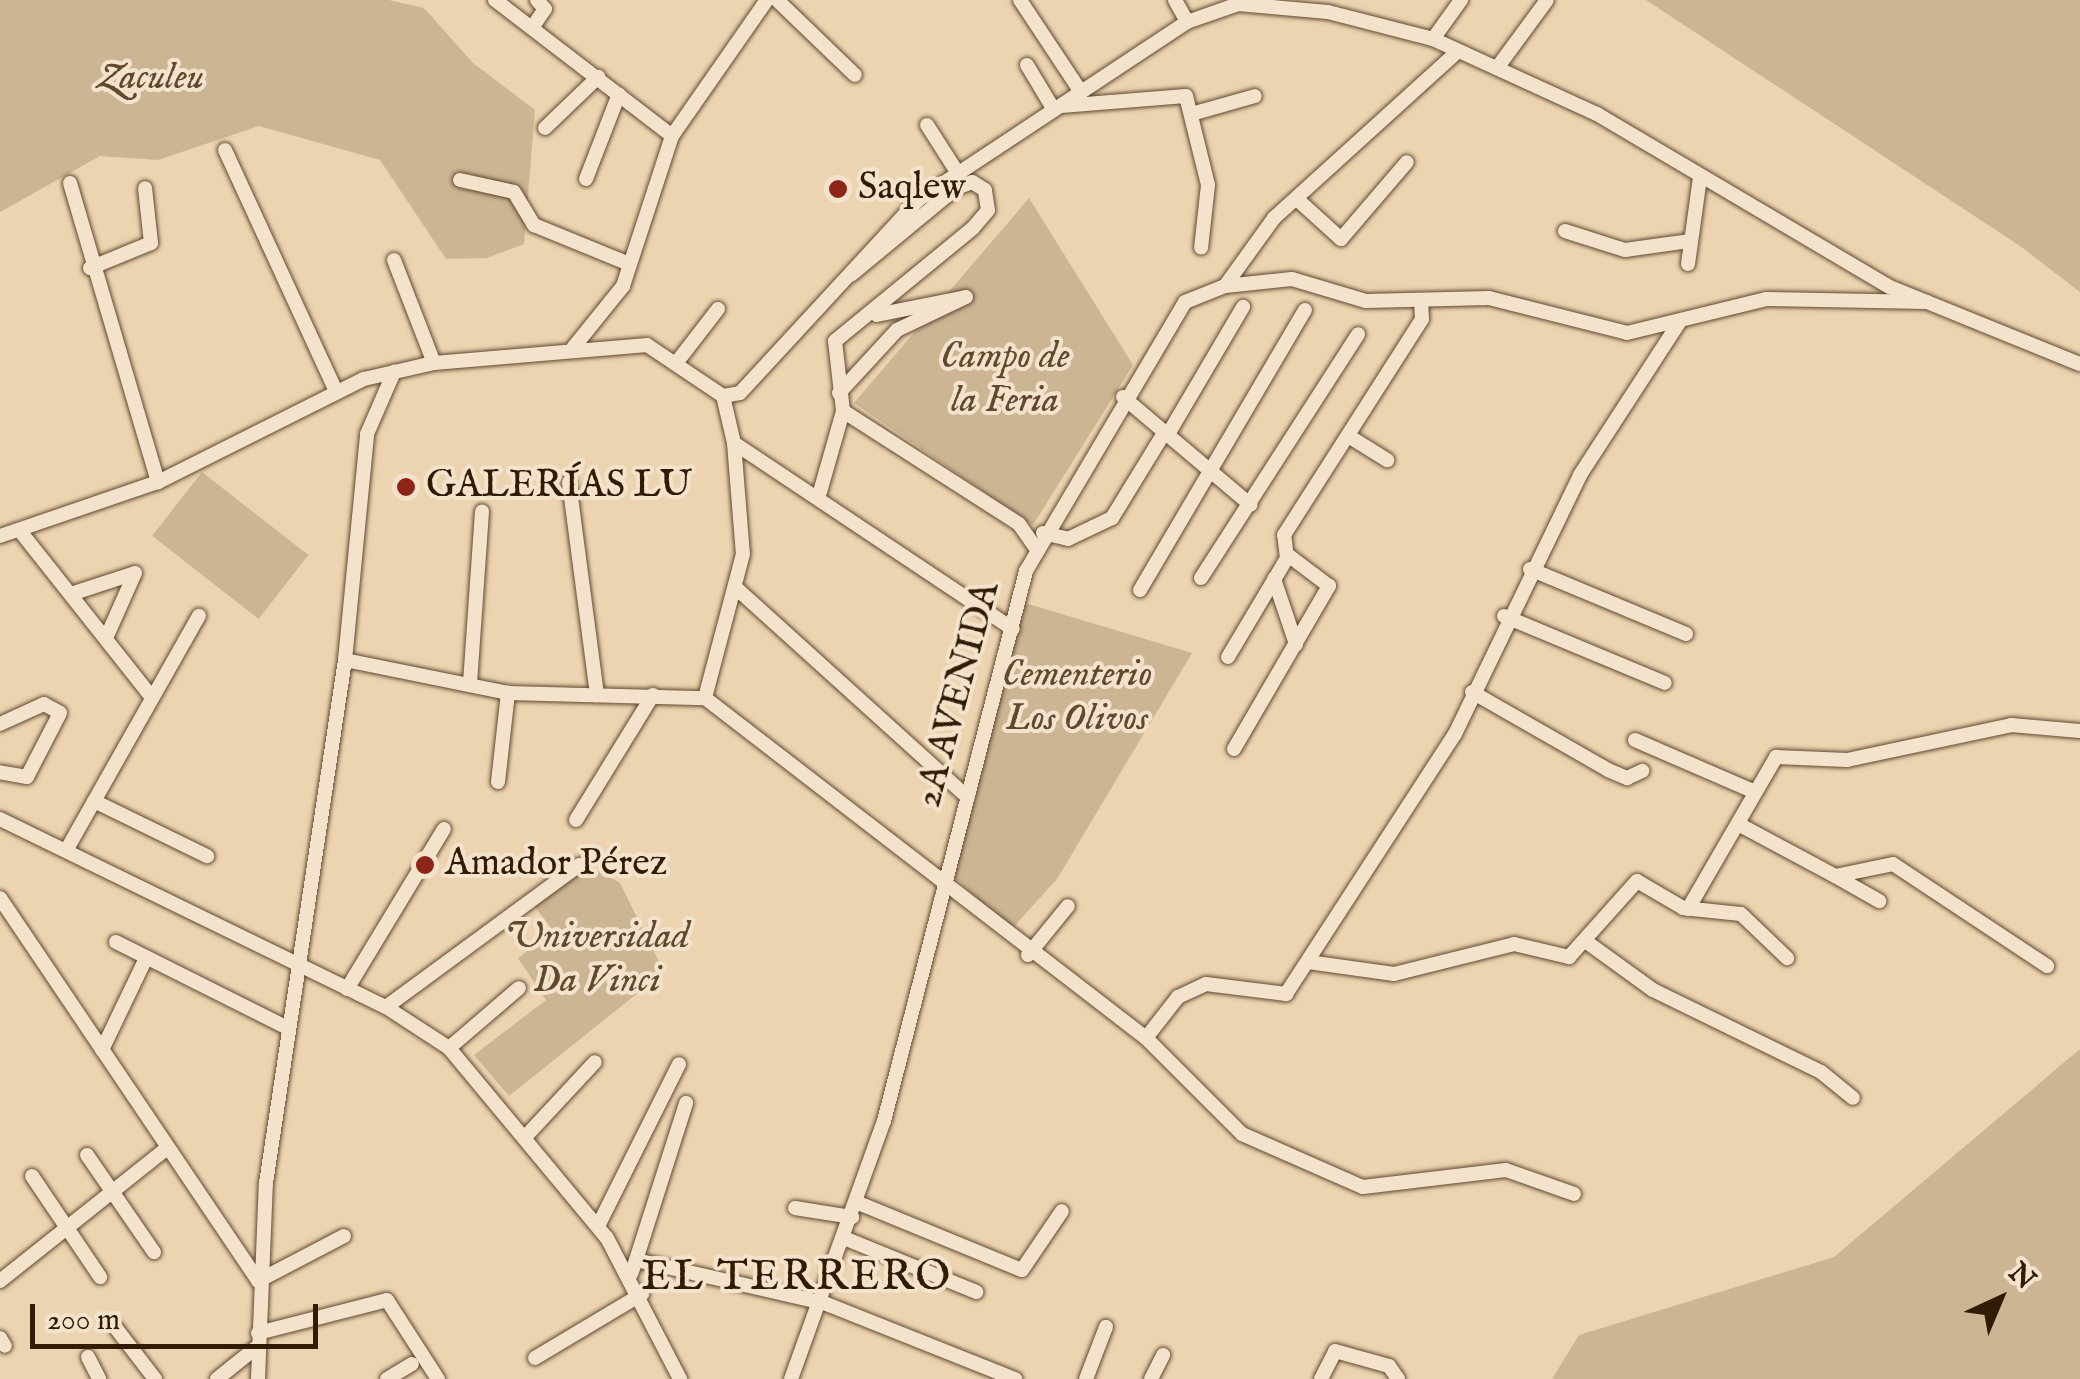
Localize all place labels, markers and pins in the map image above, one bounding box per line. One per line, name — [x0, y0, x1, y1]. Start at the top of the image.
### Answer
place label: Saqlew — [858, 166, 965, 212]
marker: Saqlew — [827, 178, 849, 200]
place label: GALERÍAS LU — [426, 464, 692, 510]
marker: GALERÍAS LU — [395, 476, 417, 498]
place label: Amador Pérez — [445, 842, 667, 888]
marker: Amador Pérez — [414, 854, 436, 876]

